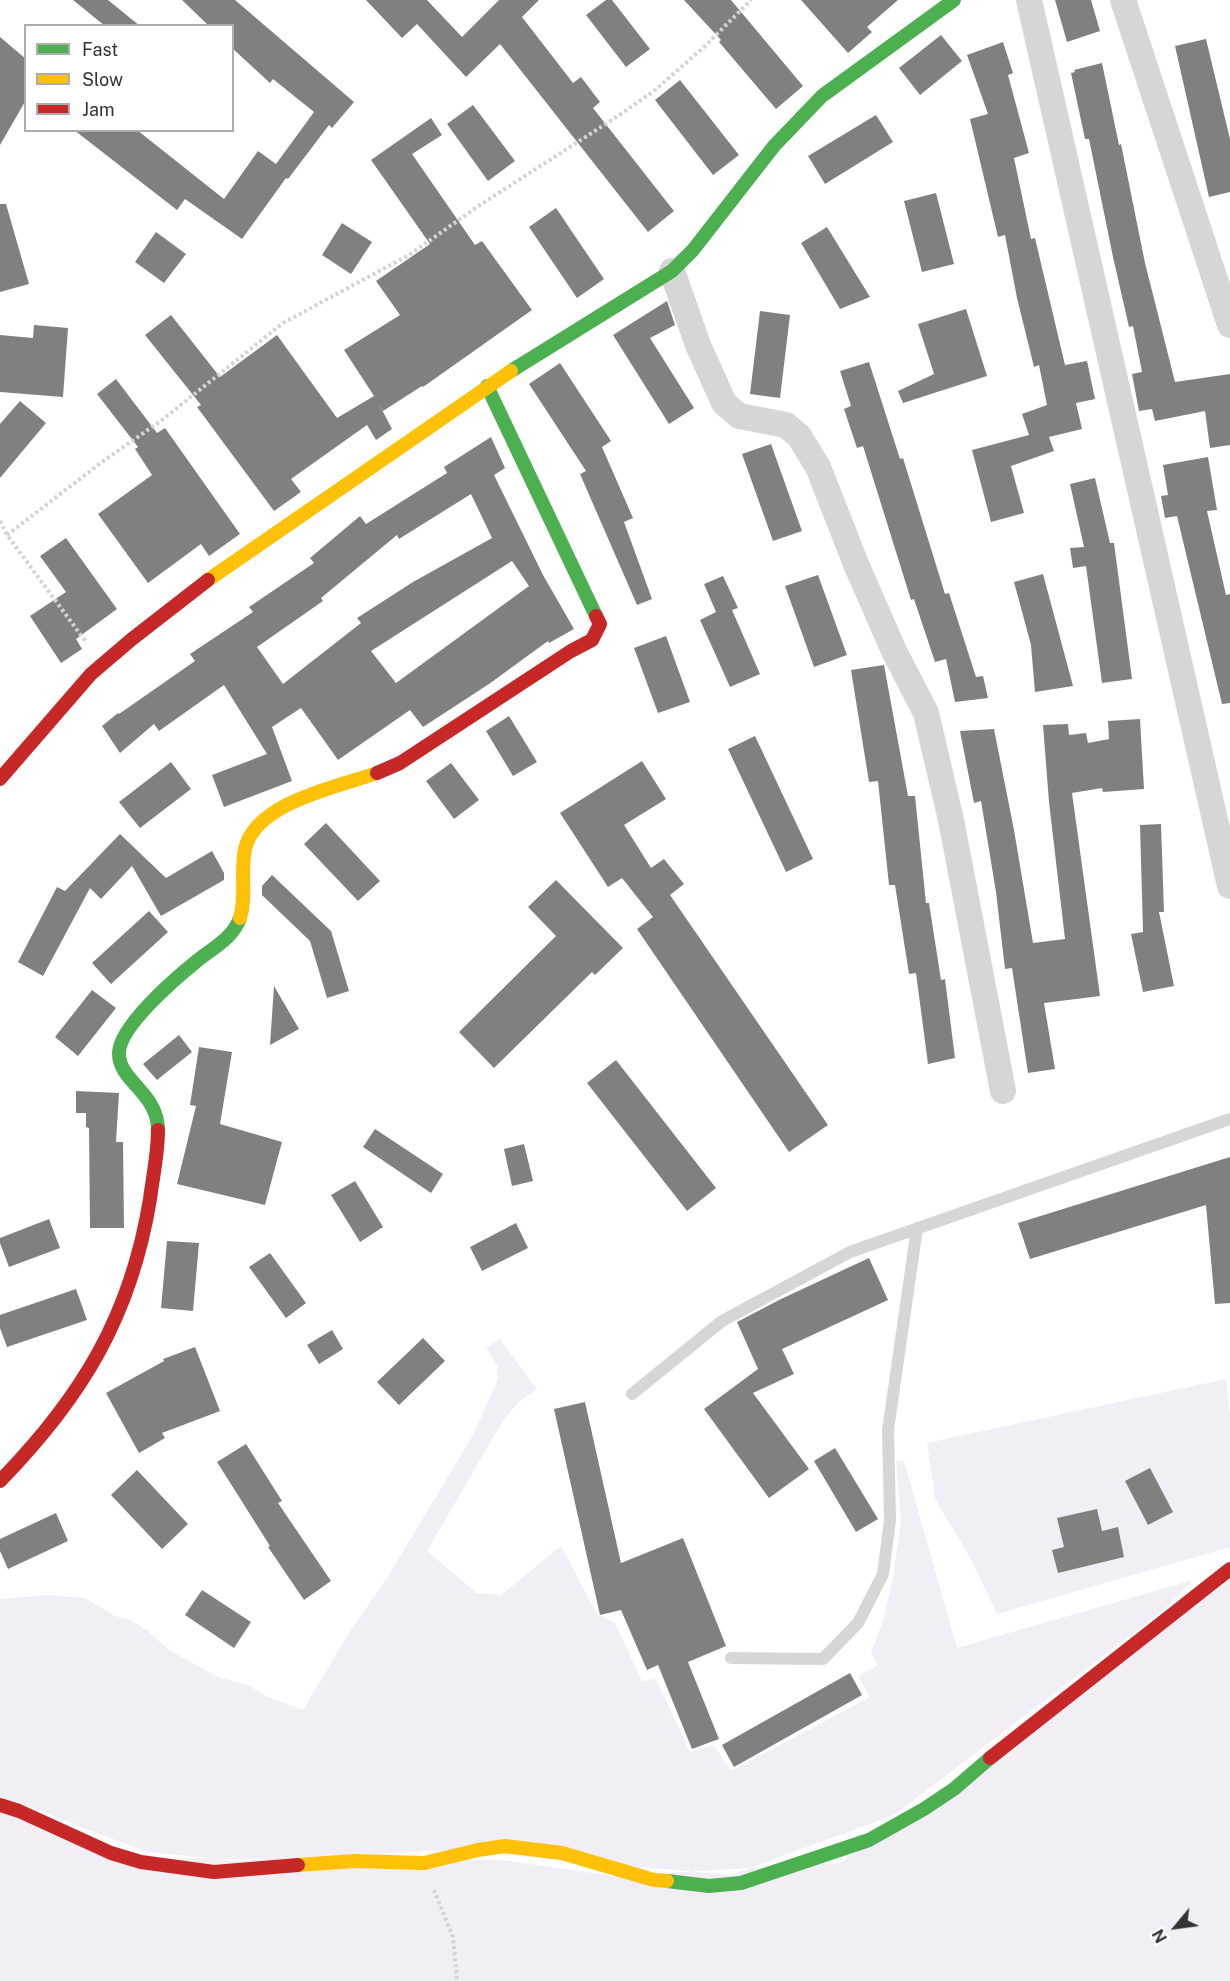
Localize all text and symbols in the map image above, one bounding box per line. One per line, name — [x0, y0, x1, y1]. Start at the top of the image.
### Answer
legend — [24, 24, 234, 132]
text: Fast — [82, 39, 118, 60]
text: Slow — [82, 69, 123, 90]
text: Jam — [82, 99, 115, 120]
north arrow — [1146, 1897, 1206, 1957]
text: N — [1148, 1926, 1171, 1946]

